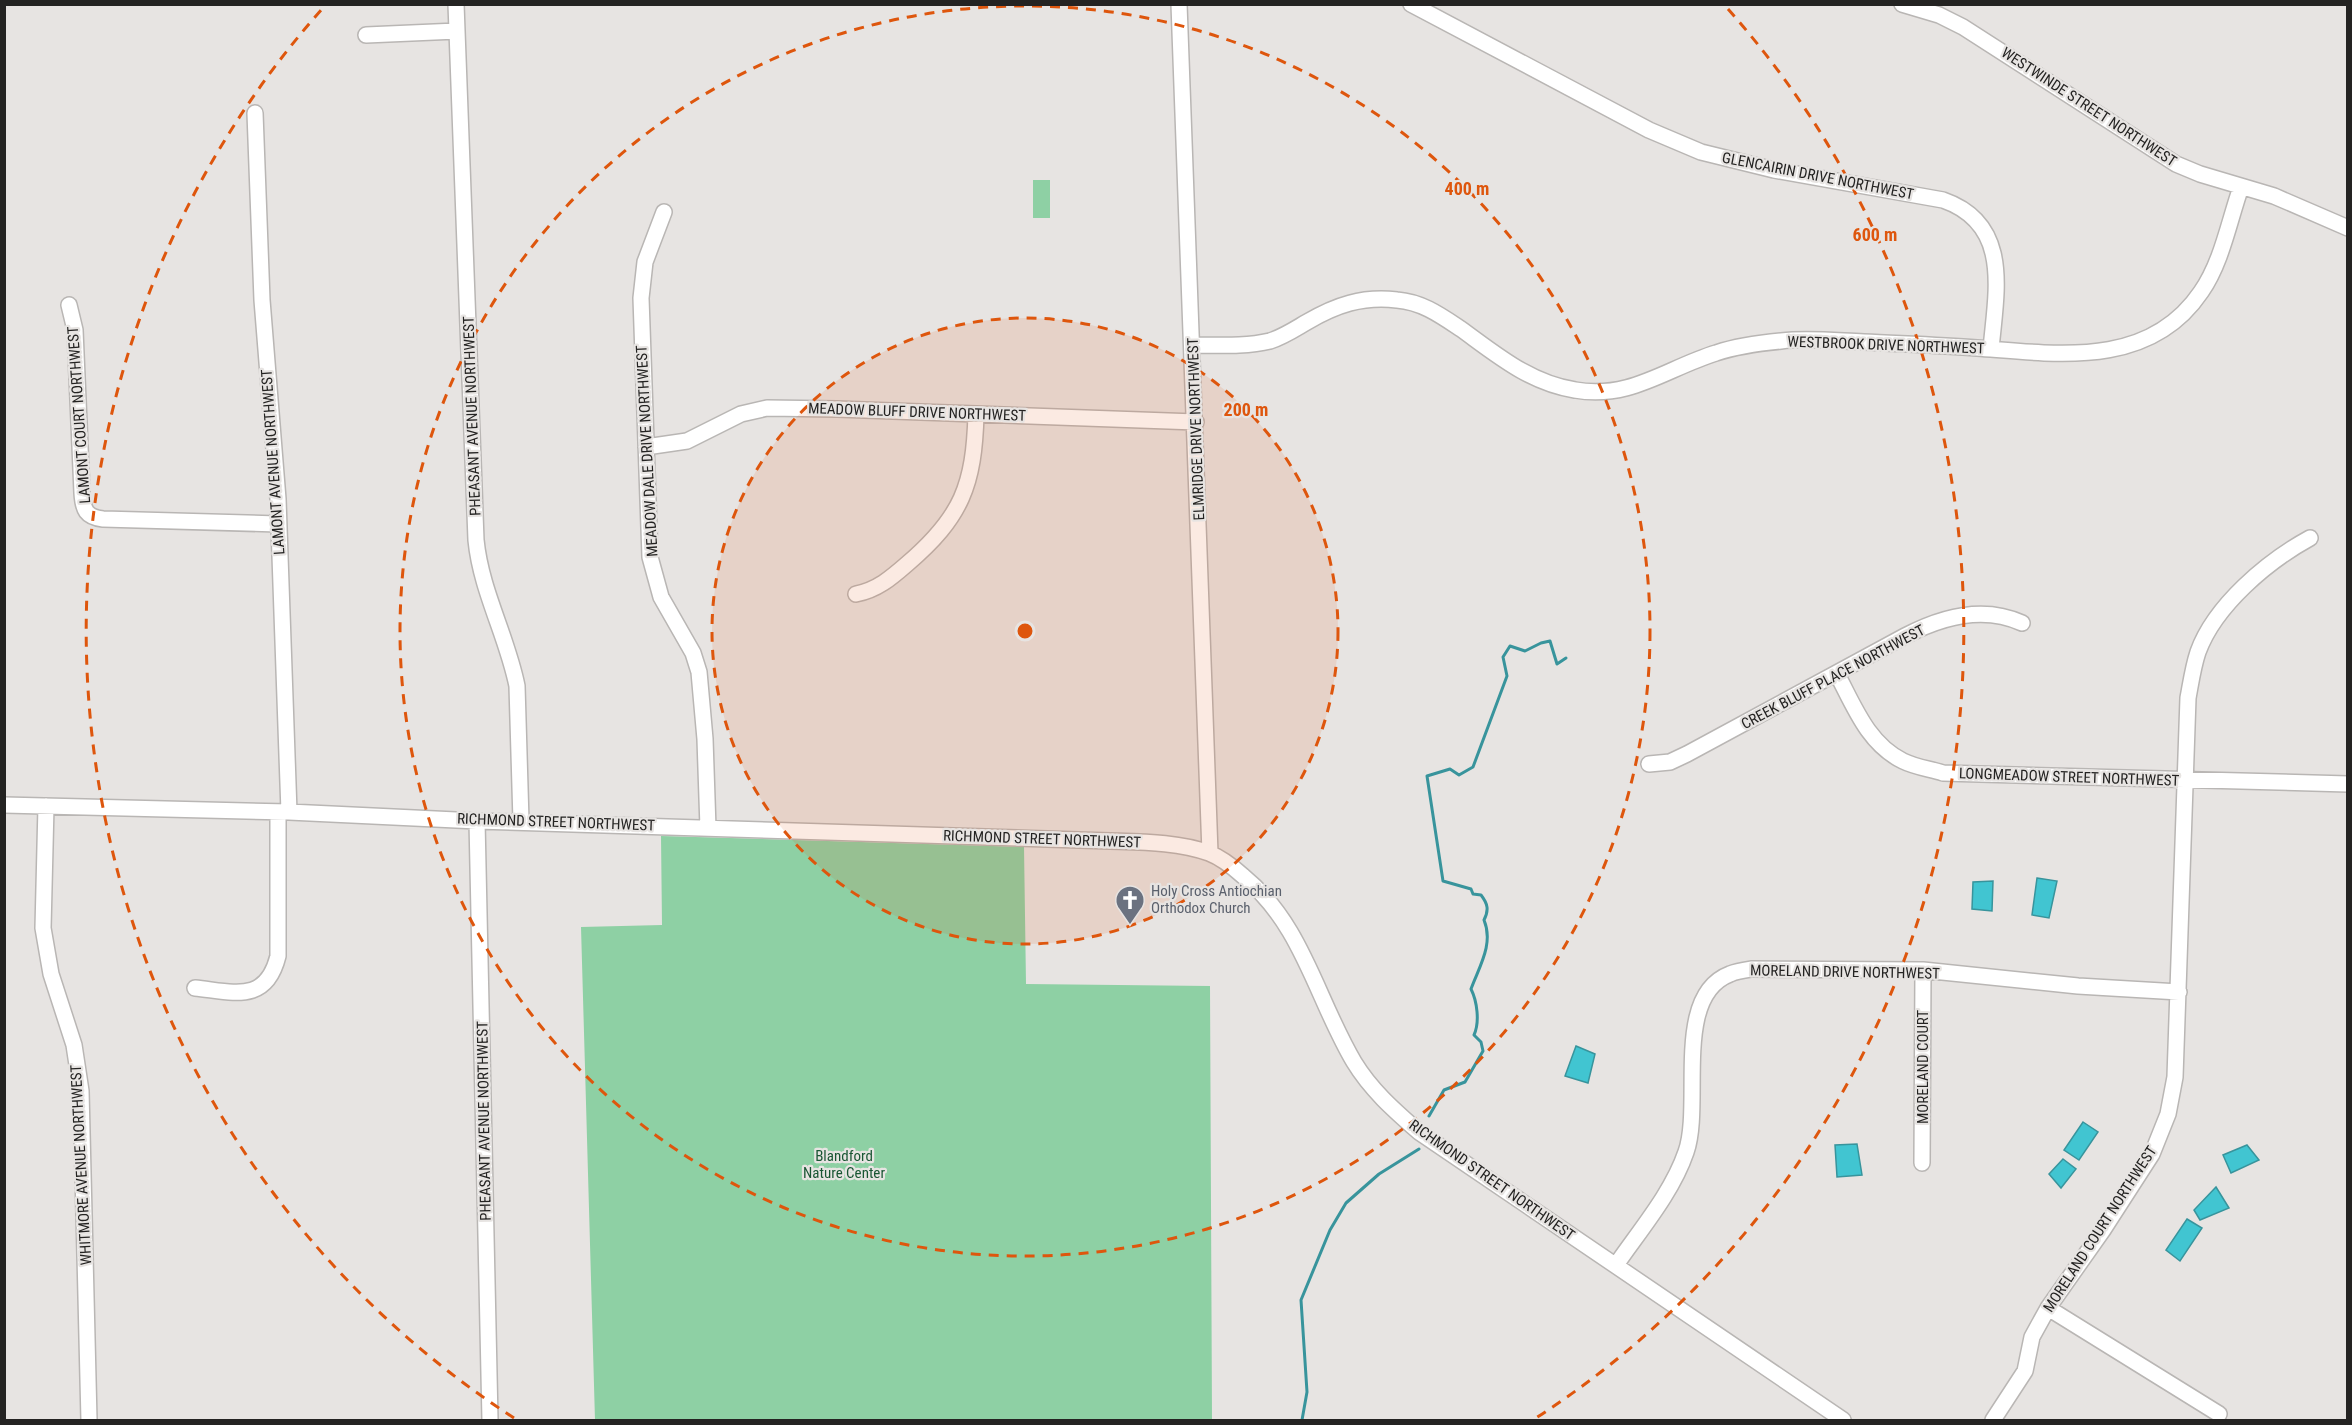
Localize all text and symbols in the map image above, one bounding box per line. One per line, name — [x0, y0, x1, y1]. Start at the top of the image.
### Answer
street label: WESTWINDE STREET NORTHWEST — [1998, 44, 2180, 171]
street label: GLENCAIRIN DRIVE NORTHWEST — [1721, 149, 1916, 203]
text: 400 m — [1445, 178, 1489, 199]
text: 600 m — [1853, 224, 1897, 245]
street label: PHEASANT AVENUE NORTHWEST — [460, 316, 484, 516]
street label: LAMONT COURT NORTHWEST — [64, 325, 94, 504]
street label: WESTBROOK DRIVE NORTHWEST — [1787, 333, 1985, 357]
street label: ELMRIDGE DRIVE NORTHWEST — [1184, 337, 1208, 521]
street label: MEADOW DALE DRIVE NORTHWEST — [632, 345, 662, 557]
street label: LAMONT AVENUE NORTHWEST — [258, 368, 288, 555]
street label: MEADOW BLUFF DRIVE NORTHWEST — [808, 399, 1026, 425]
text: 200 m — [1224, 399, 1268, 420]
centre of rings — [1015, 621, 1035, 641]
street label: CREEK BLUFF PLACE NORTHWEST — [1738, 621, 1928, 733]
street label: LONGMEADOW STREET NORTHWEST — [1958, 764, 2180, 790]
street label: RICHMOND STREET NORTHWEST — [457, 810, 655, 834]
street label: RICHMOND STREET NORTHWEST — [943, 827, 1141, 851]
place label: Holy Cross Antiochian Orthodox Church — [1151, 882, 1282, 917]
church icon: Holy Cross Antiochian Orthodox Church — [1114, 884, 1146, 926]
street label: MORELAND DRIVE NORTHWEST — [1750, 961, 1940, 983]
street label: MORELAND COURT — [1914, 1010, 1932, 1124]
street label: PHEASANT AVENUE NORTHWEST — [473, 1021, 495, 1221]
street label: WHITMORE AVENUE NORTHWEST — [67, 1064, 95, 1266]
street label: RICHMOND STREET NORTHWEST — [1406, 1116, 1578, 1244]
street label: MORELAND COURT NORTHWEST — [2039, 1142, 2161, 1315]
park label: Blandford Nature Center — [803, 1147, 885, 1182]

